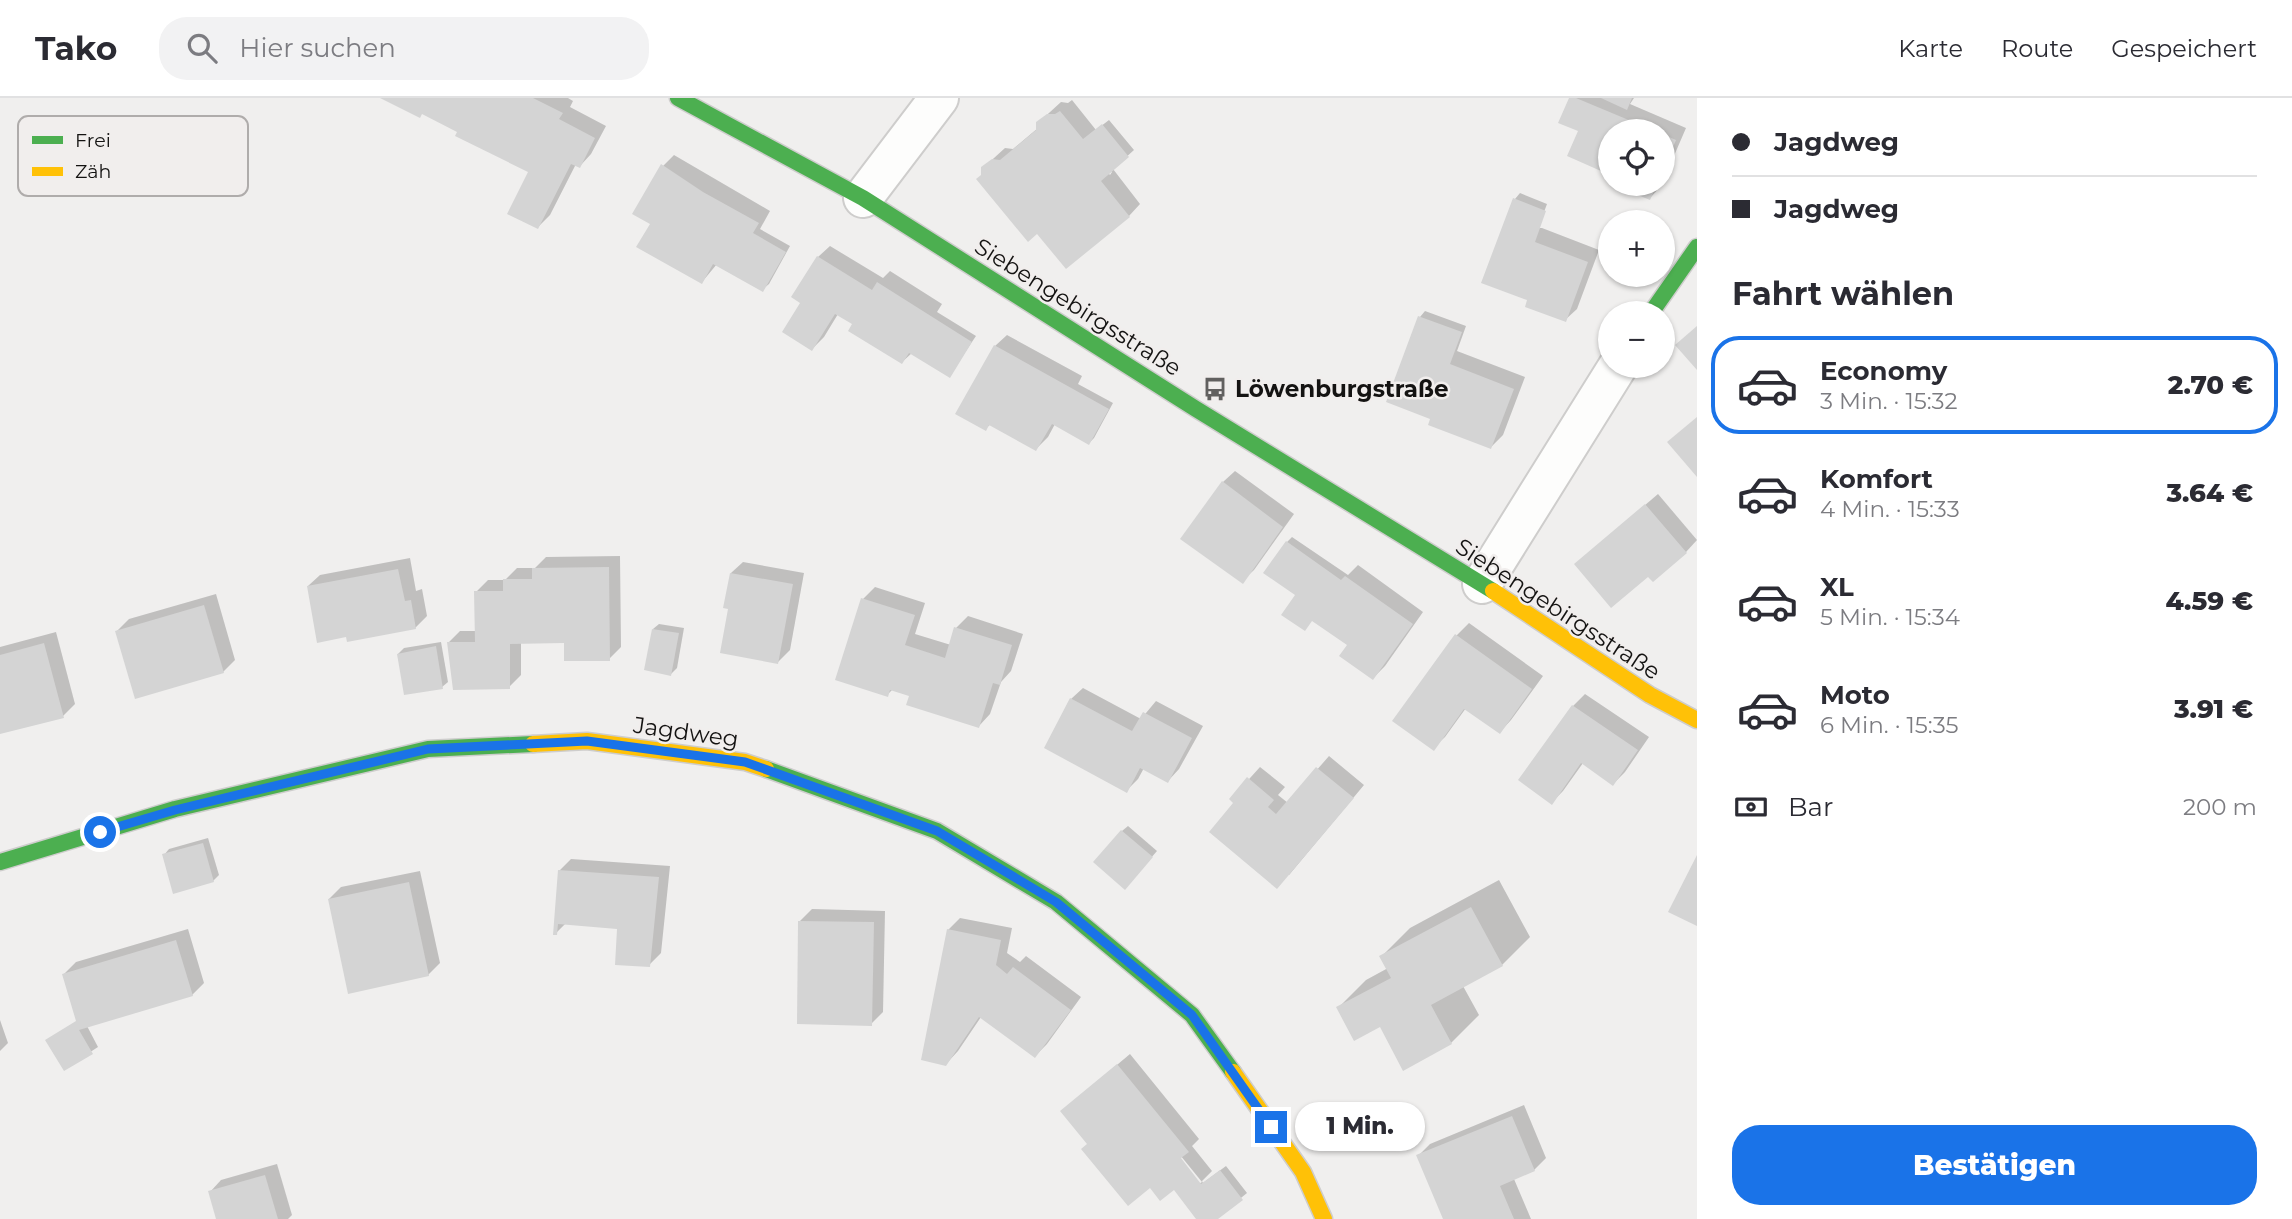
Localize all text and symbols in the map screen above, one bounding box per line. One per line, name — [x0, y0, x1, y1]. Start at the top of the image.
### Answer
search box — [159, 17, 649, 80]
text: Tako — [35, 28, 117, 68]
icon: search — [183, 29, 221, 67]
text: Hier suchen — [239, 32, 396, 64]
text: Karte — [1898, 34, 1963, 63]
text: Route — [2001, 34, 2073, 63]
text: Gespeichert — [2111, 34, 2257, 63]
legend — [18, 116, 248, 196]
map controls — [1598, 119, 1675, 378]
button: locate — [1598, 119, 1675, 196]
text: Jagdweg — [1774, 126, 1899, 158]
text: Frei — [75, 129, 111, 152]
text: Zäh — [75, 160, 111, 183]
text: Jagdweg — [1774, 193, 1899, 225]
button: + — [1598, 210, 1675, 287]
street label: Siebengebirgsstraße — [970, 232, 1186, 382]
text: Fahrt wählen — [1732, 274, 1954, 313]
button: − — [1598, 301, 1675, 378]
icon: car — [1736, 354, 1799, 417]
text: Economy — [1820, 355, 1947, 387]
text: 2.70 € — [2168, 369, 2253, 401]
bus stop icon: Löwenburgstraße — [1201, 375, 1229, 403]
place label: Löwenburgstraße — [1235, 375, 1449, 403]
text: 3 Min. · 15:32 — [1820, 387, 1958, 415]
icon: car — [1736, 462, 1799, 525]
text: Komfort — [1820, 463, 1933, 495]
text: 3.64 € — [2166, 477, 2253, 509]
text: 4 Min. · 15:33 — [1820, 495, 1960, 523]
street label: Siebengebirgsstraße — [1450, 532, 1666, 686]
icon: car — [1736, 570, 1799, 633]
text: XL — [1820, 571, 1854, 603]
text: 4.59 € — [2165, 585, 2253, 617]
text: 5 Min. · 15:34 — [1820, 603, 1960, 631]
icon: car — [1736, 678, 1799, 741]
text: Moto — [1820, 679, 1890, 711]
text: 3.91 € — [2174, 693, 2253, 725]
street label: Jagdweg — [631, 711, 740, 753]
text: 6 Min. · 15:35 — [1820, 711, 1958, 739]
icon: cash — [1732, 788, 1770, 826]
text: Bar — [1788, 791, 1833, 823]
text: 200 m — [2183, 793, 2257, 821]
route start — [84, 816, 116, 848]
callout: 1 Min. — [1296, 1102, 1425, 1152]
route end — [1255, 1111, 1287, 1143]
text: 1 Min. — [1326, 1112, 1394, 1140]
button: Bestätigen — [1732, 1125, 2257, 1205]

